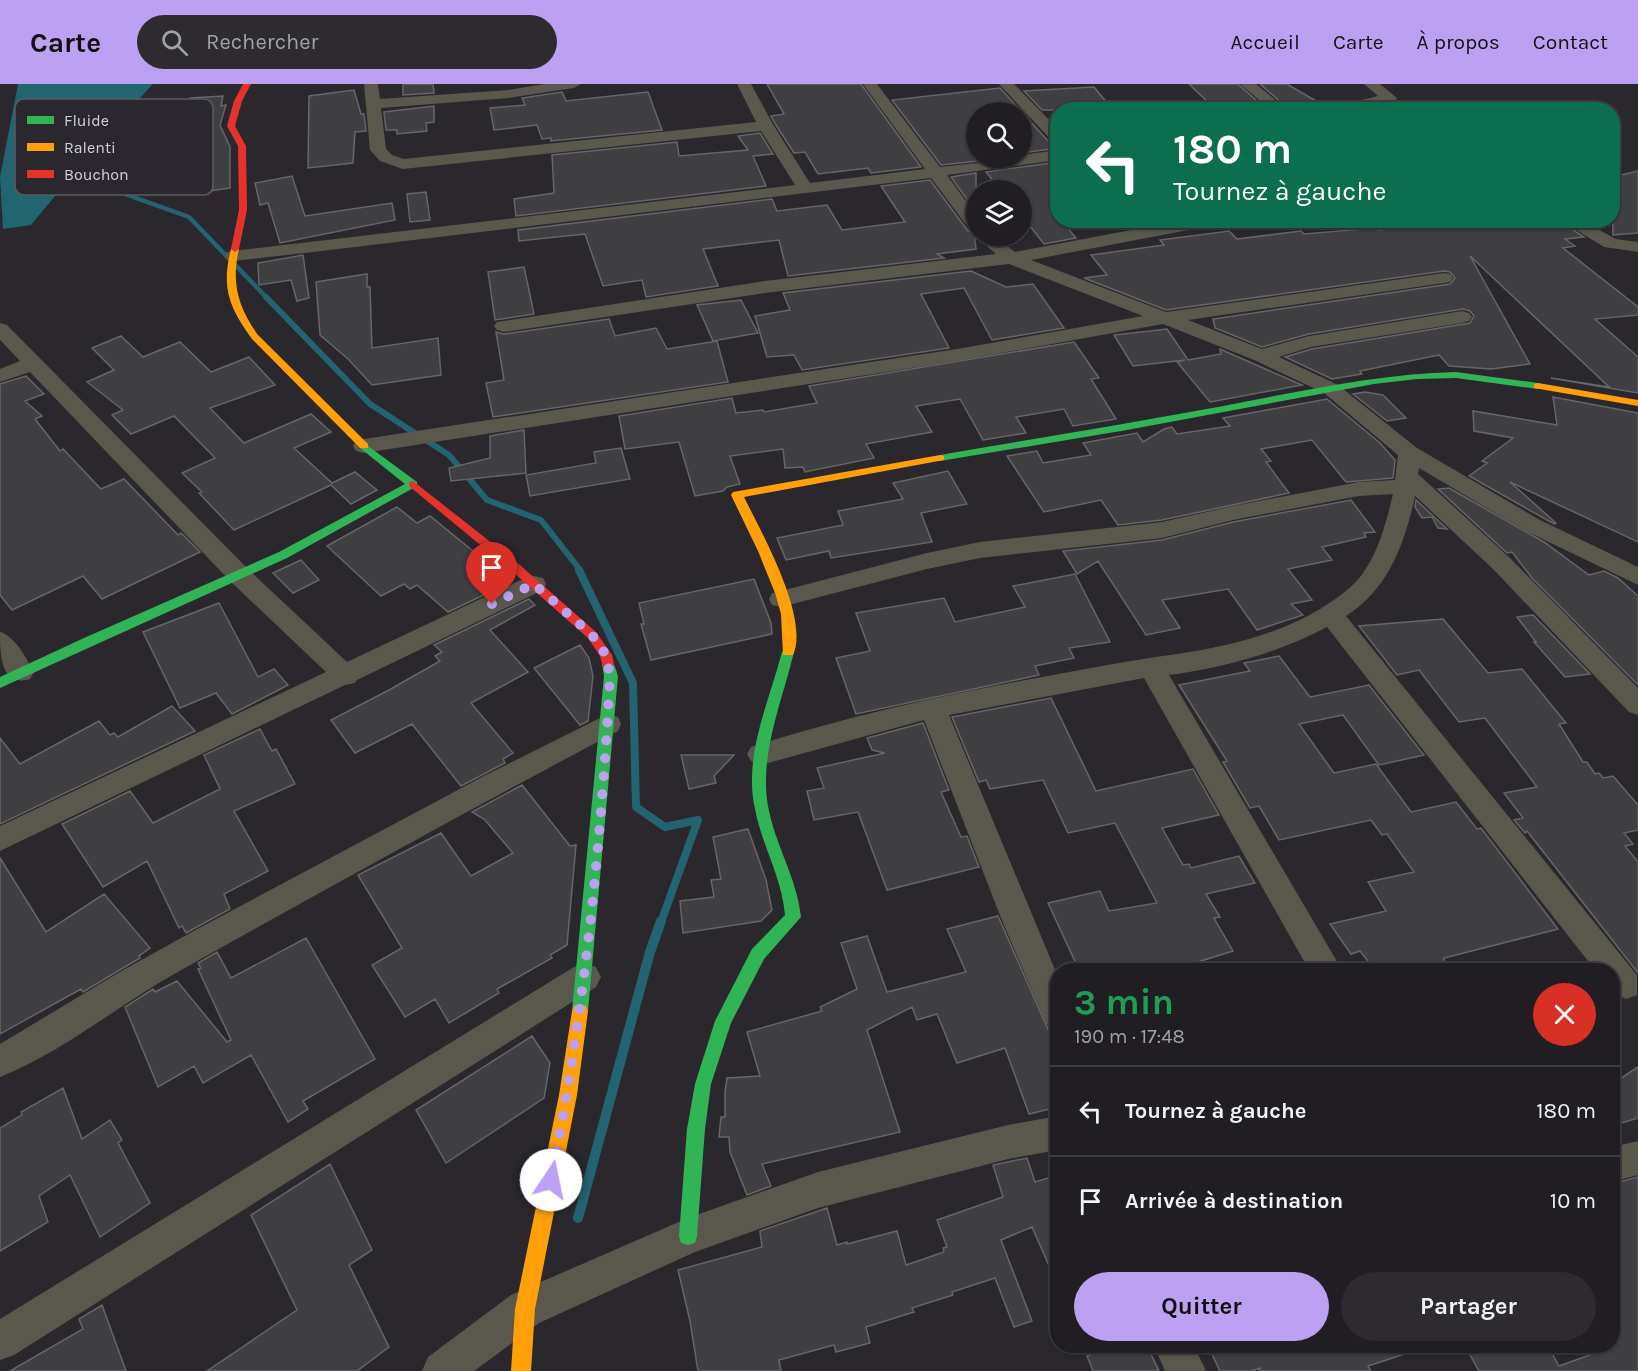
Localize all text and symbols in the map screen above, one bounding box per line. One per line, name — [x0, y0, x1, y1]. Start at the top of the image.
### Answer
search box — [137, 15, 557, 69]
text: Carte — [30, 26, 101, 59]
icon: search — [158, 26, 191, 59]
text: Rechercher — [206, 29, 319, 55]
text: Accueil — [1231, 30, 1300, 54]
text: Carte — [1333, 30, 1384, 54]
text: À propos — [1417, 30, 1500, 54]
text: Contact — [1533, 30, 1608, 54]
legend — [15, 99, 213, 195]
map controls — [966, 102, 1032, 246]
button: search — [966, 102, 1032, 168]
text: Fluide — [64, 111, 109, 130]
text: 180 m — [1173, 124, 1292, 174]
icon: left — [1074, 126, 1152, 204]
text: Ralenti — [64, 138, 116, 157]
text: Bouchon — [64, 165, 129, 184]
text: Tournez à gauche — [1173, 175, 1386, 207]
button: layers — [966, 180, 1032, 246]
pin — [466, 542, 517, 604]
icon: arrive — [475, 551, 508, 584]
text: 3 min — [1074, 981, 1174, 1023]
button: close — [1533, 983, 1596, 1046]
text: 190 m · 17:48 — [1074, 1025, 1185, 1048]
icon: left — [1074, 1095, 1107, 1128]
text: Tournez à gauche — [1125, 1098, 1306, 1124]
text: 180 m — [1536, 1098, 1596, 1124]
position arrow — [519, 1148, 583, 1212]
icon: arrive — [1074, 1185, 1107, 1218]
text: Arrivée à destination — [1125, 1188, 1343, 1214]
text: 10 m — [1550, 1188, 1596, 1214]
button: Quitter — [1074, 1272, 1329, 1341]
button: Partager — [1341, 1272, 1596, 1341]

